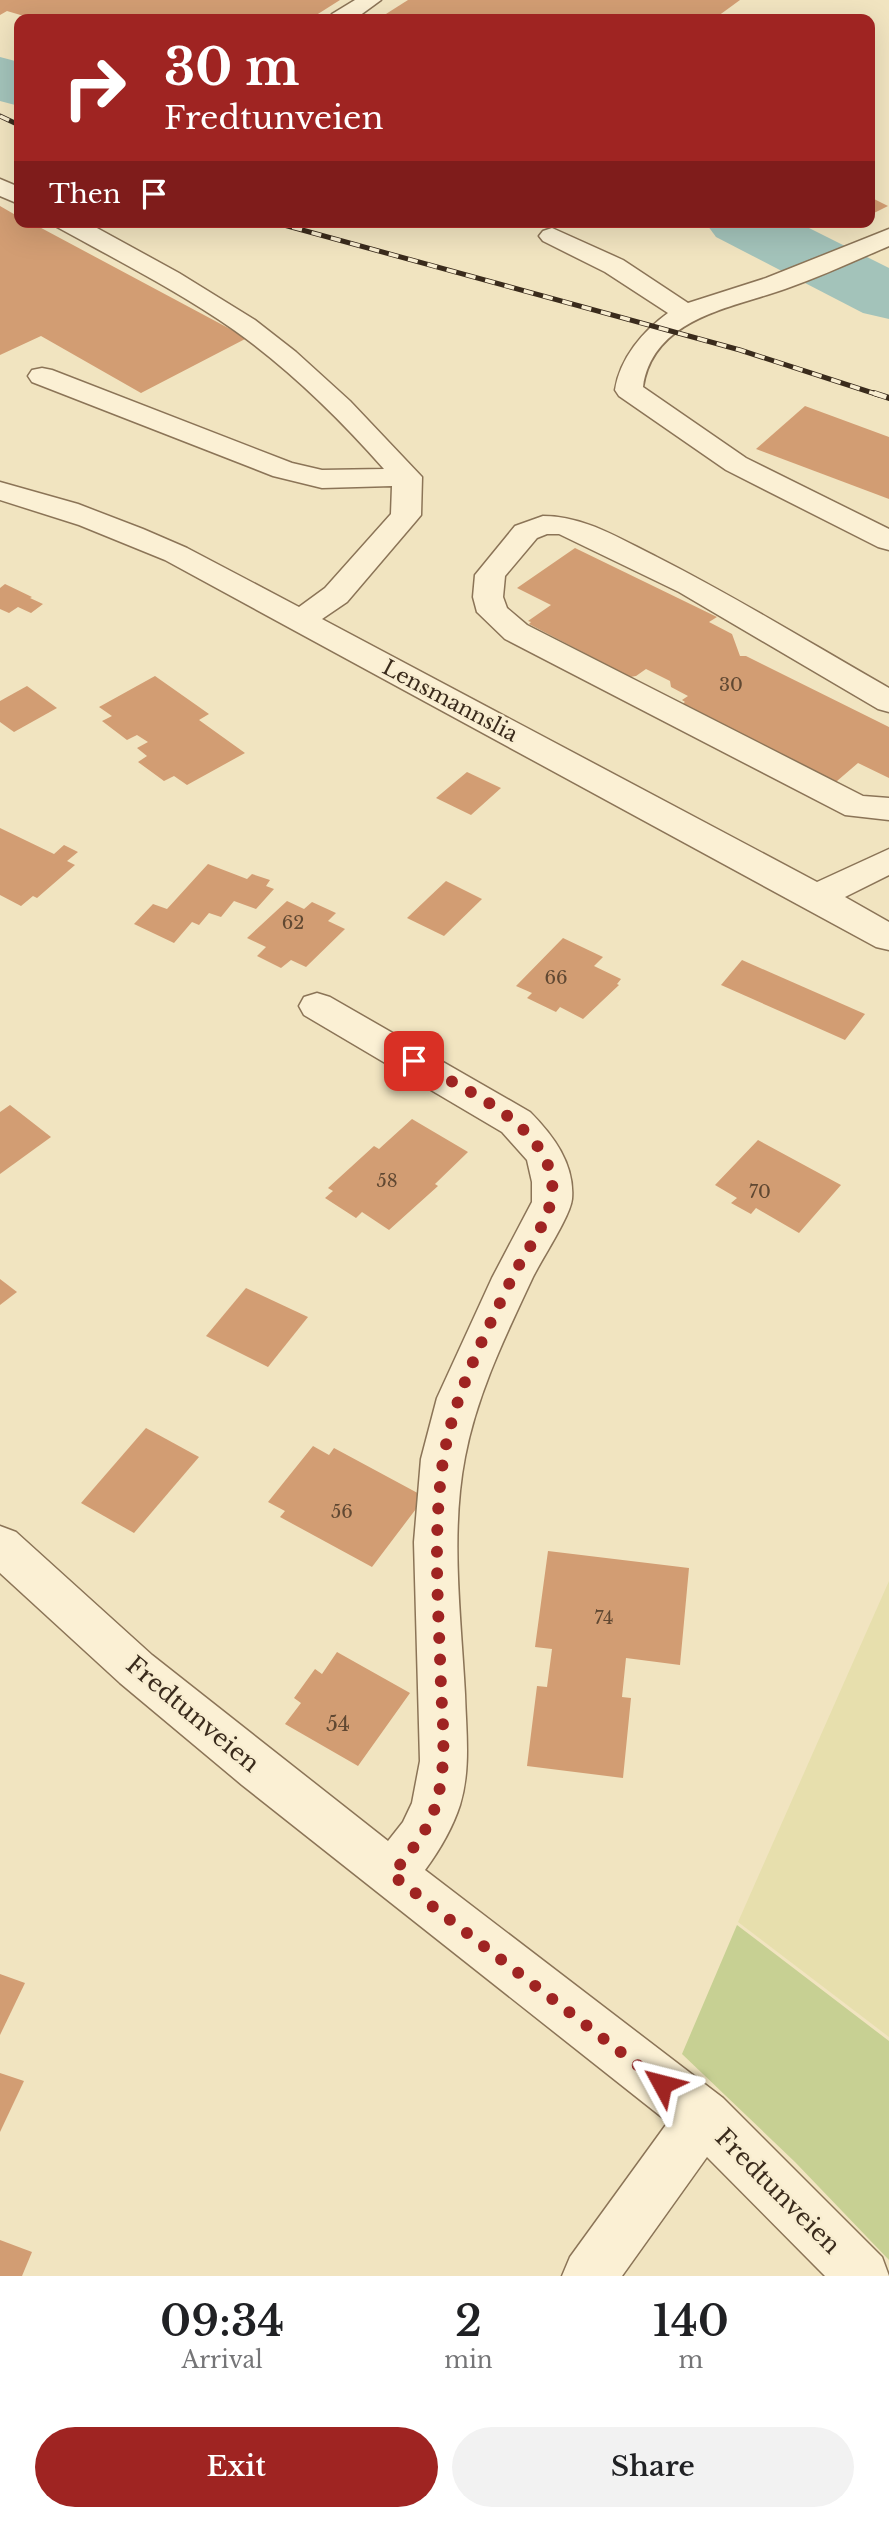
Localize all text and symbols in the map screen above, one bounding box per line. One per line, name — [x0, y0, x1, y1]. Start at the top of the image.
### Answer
text: 30 m — [164, 37, 299, 98]
icon: right — [49, 42, 140, 133]
text: Fredtunveien — [164, 98, 383, 138]
icon: arrive — [135, 175, 173, 213]
text: Then — [49, 178, 121, 210]
street label: Lensmannslia — [378, 654, 522, 748]
house number: 30 — [719, 674, 743, 696]
house number: 62 — [282, 912, 304, 934]
house number: 66 — [544, 967, 568, 989]
pin — [384, 1031, 444, 1091]
icon: arrive — [395, 1042, 433, 1080]
house number: 58 — [376, 1170, 398, 1192]
house number: 70 — [749, 1181, 771, 1203]
house number: 56 — [331, 1501, 353, 1523]
house number: 74 — [594, 1607, 614, 1629]
street label: Fredtunveien — [121, 1650, 265, 1778]
house number: 54 — [326, 1711, 350, 1737]
position arrow — [625, 2047, 699, 2121]
street label: Fredtunveien — [710, 2123, 846, 2259]
text: 09:34 — [160, 2295, 284, 2347]
text: 2 — [455, 2295, 482, 2347]
text: 140 — [653, 2295, 729, 2347]
text: Arrival — [181, 2346, 263, 2374]
text: min — [444, 2346, 493, 2374]
text: m — [678, 2346, 703, 2374]
button: Exit — [35, 2427, 438, 2507]
button: Share — [452, 2427, 854, 2507]

